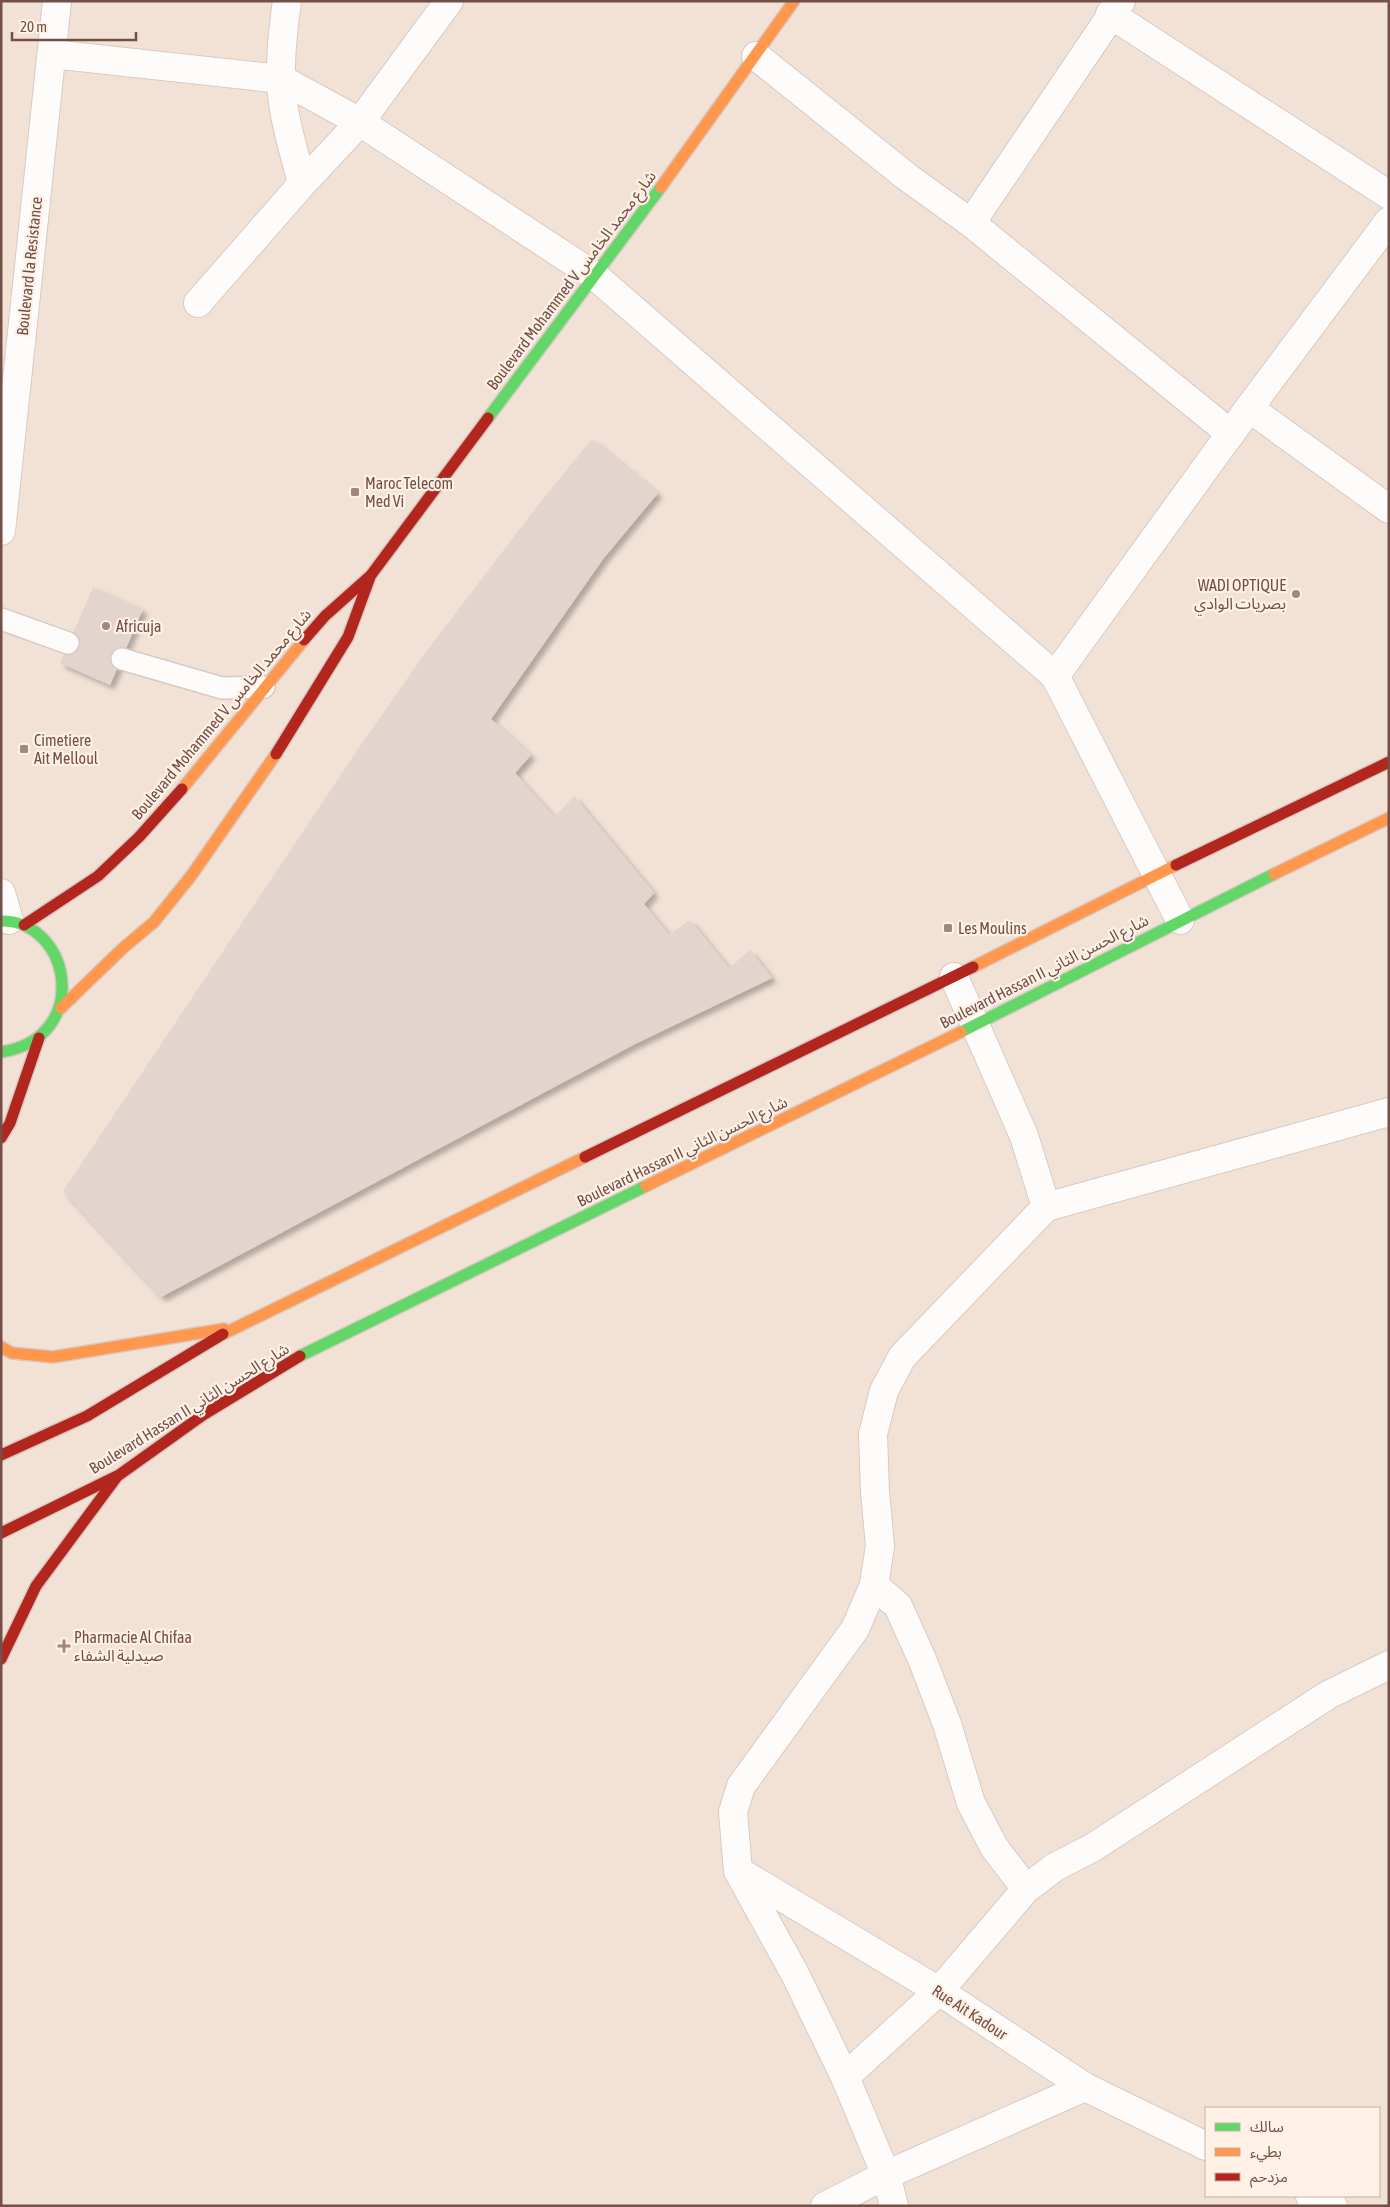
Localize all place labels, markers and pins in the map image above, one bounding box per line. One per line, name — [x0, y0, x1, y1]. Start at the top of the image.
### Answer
place label: Maroc Telecom Med Vi — [365, 474, 453, 510]
marker: Maroc Telecom Med Vi — [349, 486, 361, 498]
place label: WADI OPTIQUE بصريات الوادي — [1194, 576, 1286, 616]
marker: WADI OPTIQUE بصريات الوادي — [1290, 588, 1302, 600]
place label: Africuja — [116, 617, 161, 636]
marker: Africuja — [100, 620, 112, 632]
place label: Cimetiere Ait Melloul — [34, 731, 99, 767]
marker: Cimetiere Ait Melloul — [18, 743, 30, 755]
place label: Les Moulins — [958, 919, 1027, 937]
marker: Les Moulins — [942, 922, 954, 934]
place label: Pharmacie Al Chifaa صيدلية الشفاء — [74, 1628, 192, 1664]
marker: Pharmacie Al Chifaa صيدلية الشفاء — [58, 1640, 70, 1652]

